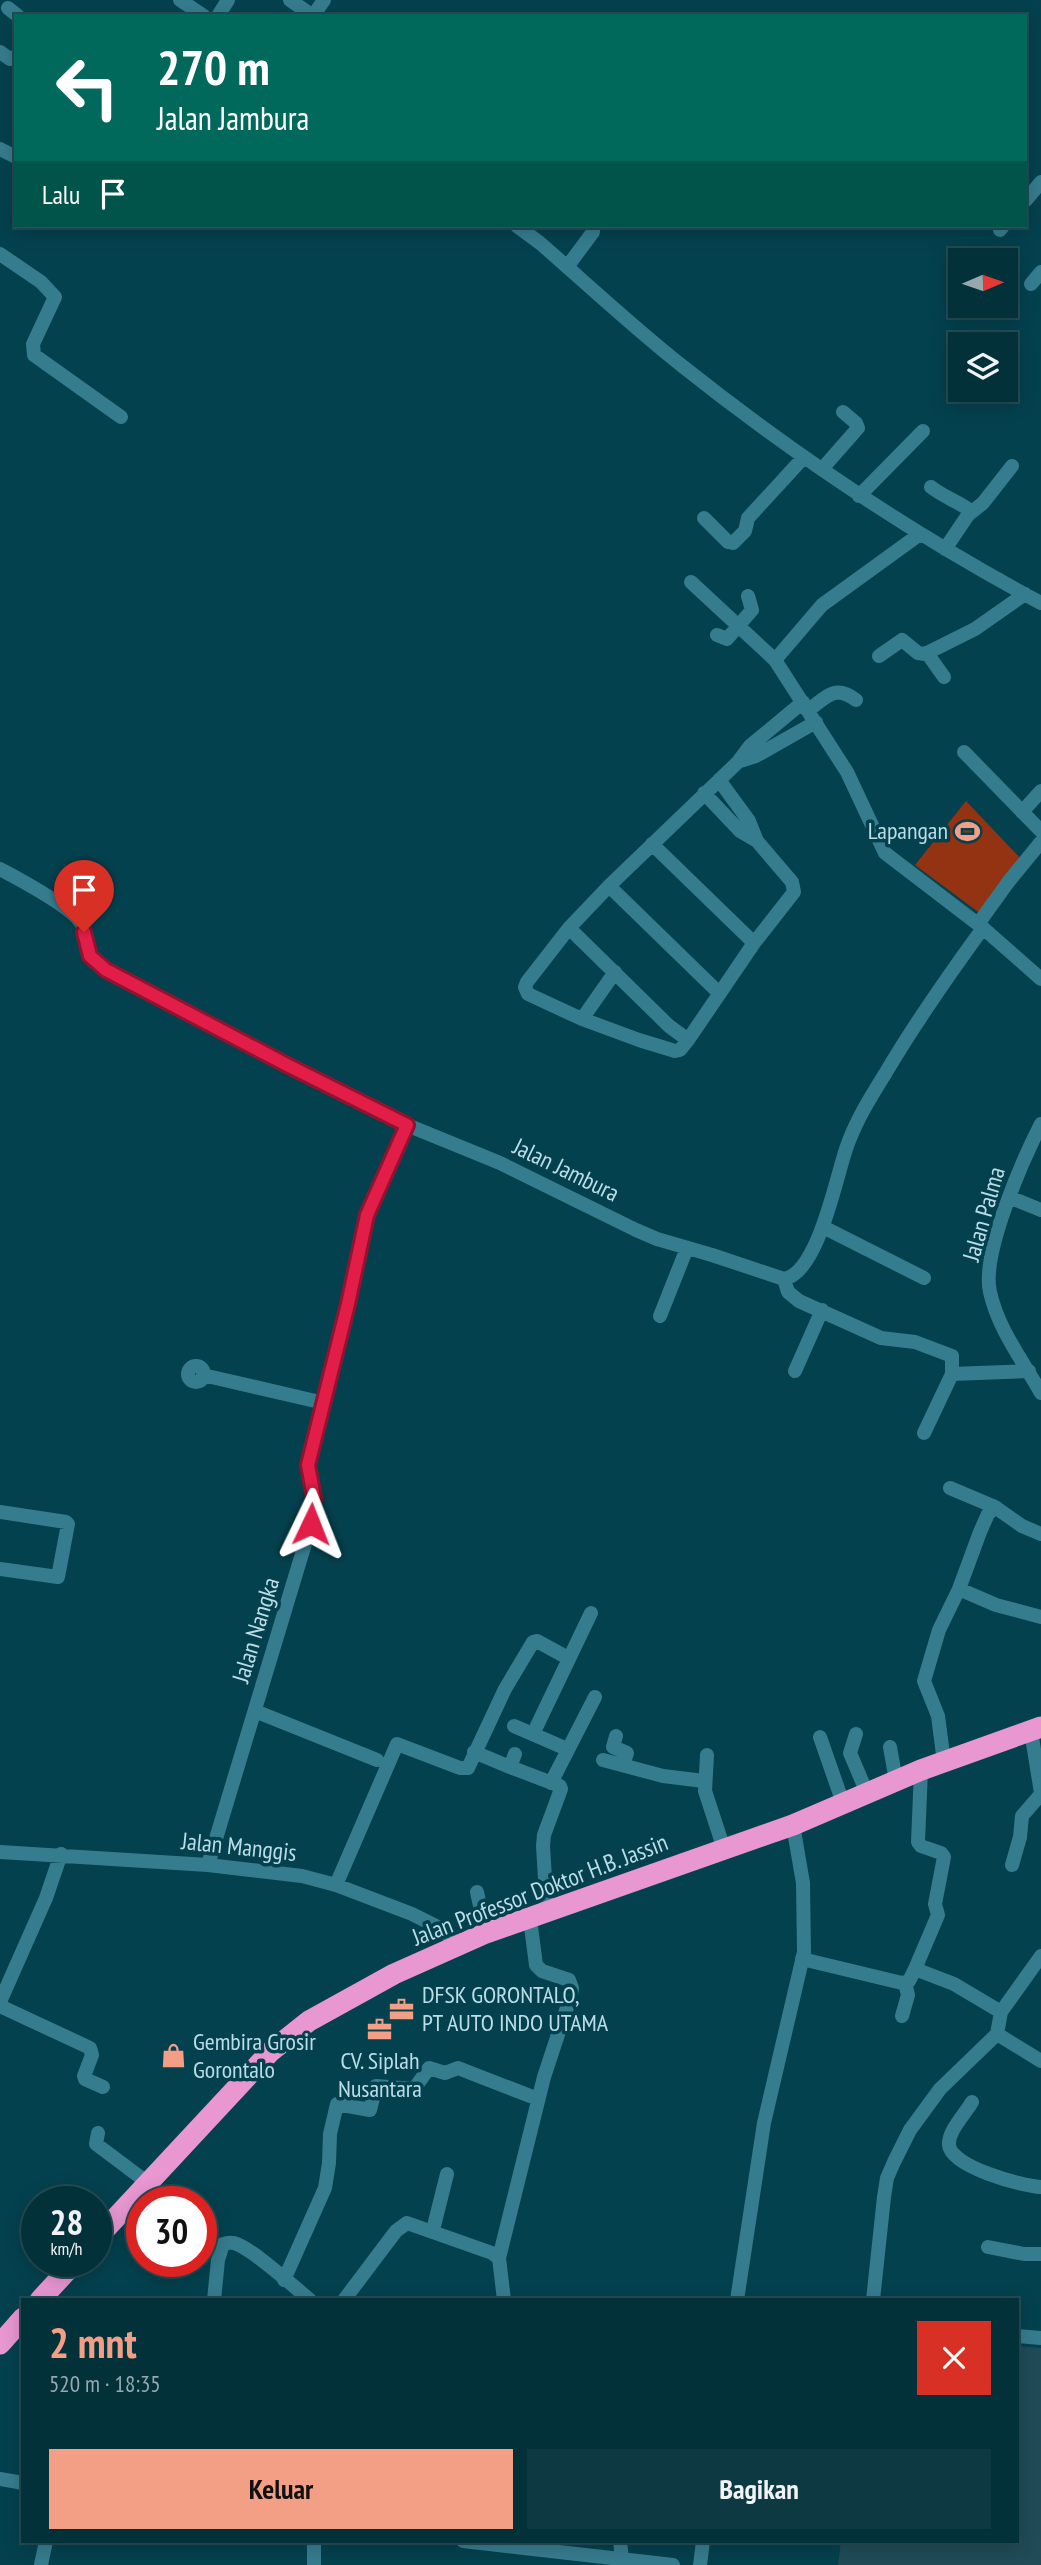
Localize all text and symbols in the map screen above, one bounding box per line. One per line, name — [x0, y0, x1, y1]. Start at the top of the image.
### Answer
text: 270 m — [157, 35, 270, 99]
icon: left — [42, 42, 133, 133]
text: Jalan Jambura — [157, 97, 309, 139]
icon: arrive — [94, 175, 132, 213]
text: Lalu — [42, 178, 80, 211]
north arrow — [948, 248, 1018, 318]
map controls — [948, 248, 1018, 402]
button: layers — [948, 332, 1018, 402]
place label: Lapangan — [868, 815, 948, 846]
sports icon: Lapangan — [954, 817, 982, 845]
pin — [54, 860, 114, 932]
icon: arrive — [65, 871, 103, 909]
street label: Jalan Jambura — [507, 1130, 624, 1209]
street label: Jalan Palma — [955, 1163, 1012, 1266]
position arrow — [274, 1487, 348, 1561]
street label: Jalan Nangka — [225, 1573, 286, 1687]
street label: Jalan Manggis — [179, 1825, 298, 1868]
street label: Jalan Professor Doktor H.B. Jassin — [407, 1826, 672, 1953]
place label: DFSK GORONTALO, PT AUTO INDO UTAMA — [422, 1979, 609, 2038]
office icon: DFSK GORONTALO, PT AUTO INDO UTAMA — [388, 1995, 416, 2023]
office icon: CV. Siplah Nusantara — [366, 2016, 394, 2044]
place label: Gembira Grosir Gorontalo — [193, 2026, 316, 2085]
shop icon: Gembira Grosir Gorontalo — [159, 2042, 187, 2070]
place label: CV. Siplah Nusantara — [338, 2045, 422, 2104]
speed limit sign: 30 — [126, 2186, 217, 2277]
text: 28 — [50, 2199, 83, 2245]
text: km/h — [51, 2237, 82, 2260]
text: 2 mnt — [49, 2315, 137, 2370]
button: close — [917, 2321, 991, 2395]
text: 520 m · 18:35 — [49, 2369, 161, 2398]
button: Keluar — [49, 2449, 513, 2529]
button: Bagikan — [527, 2449, 991, 2529]

